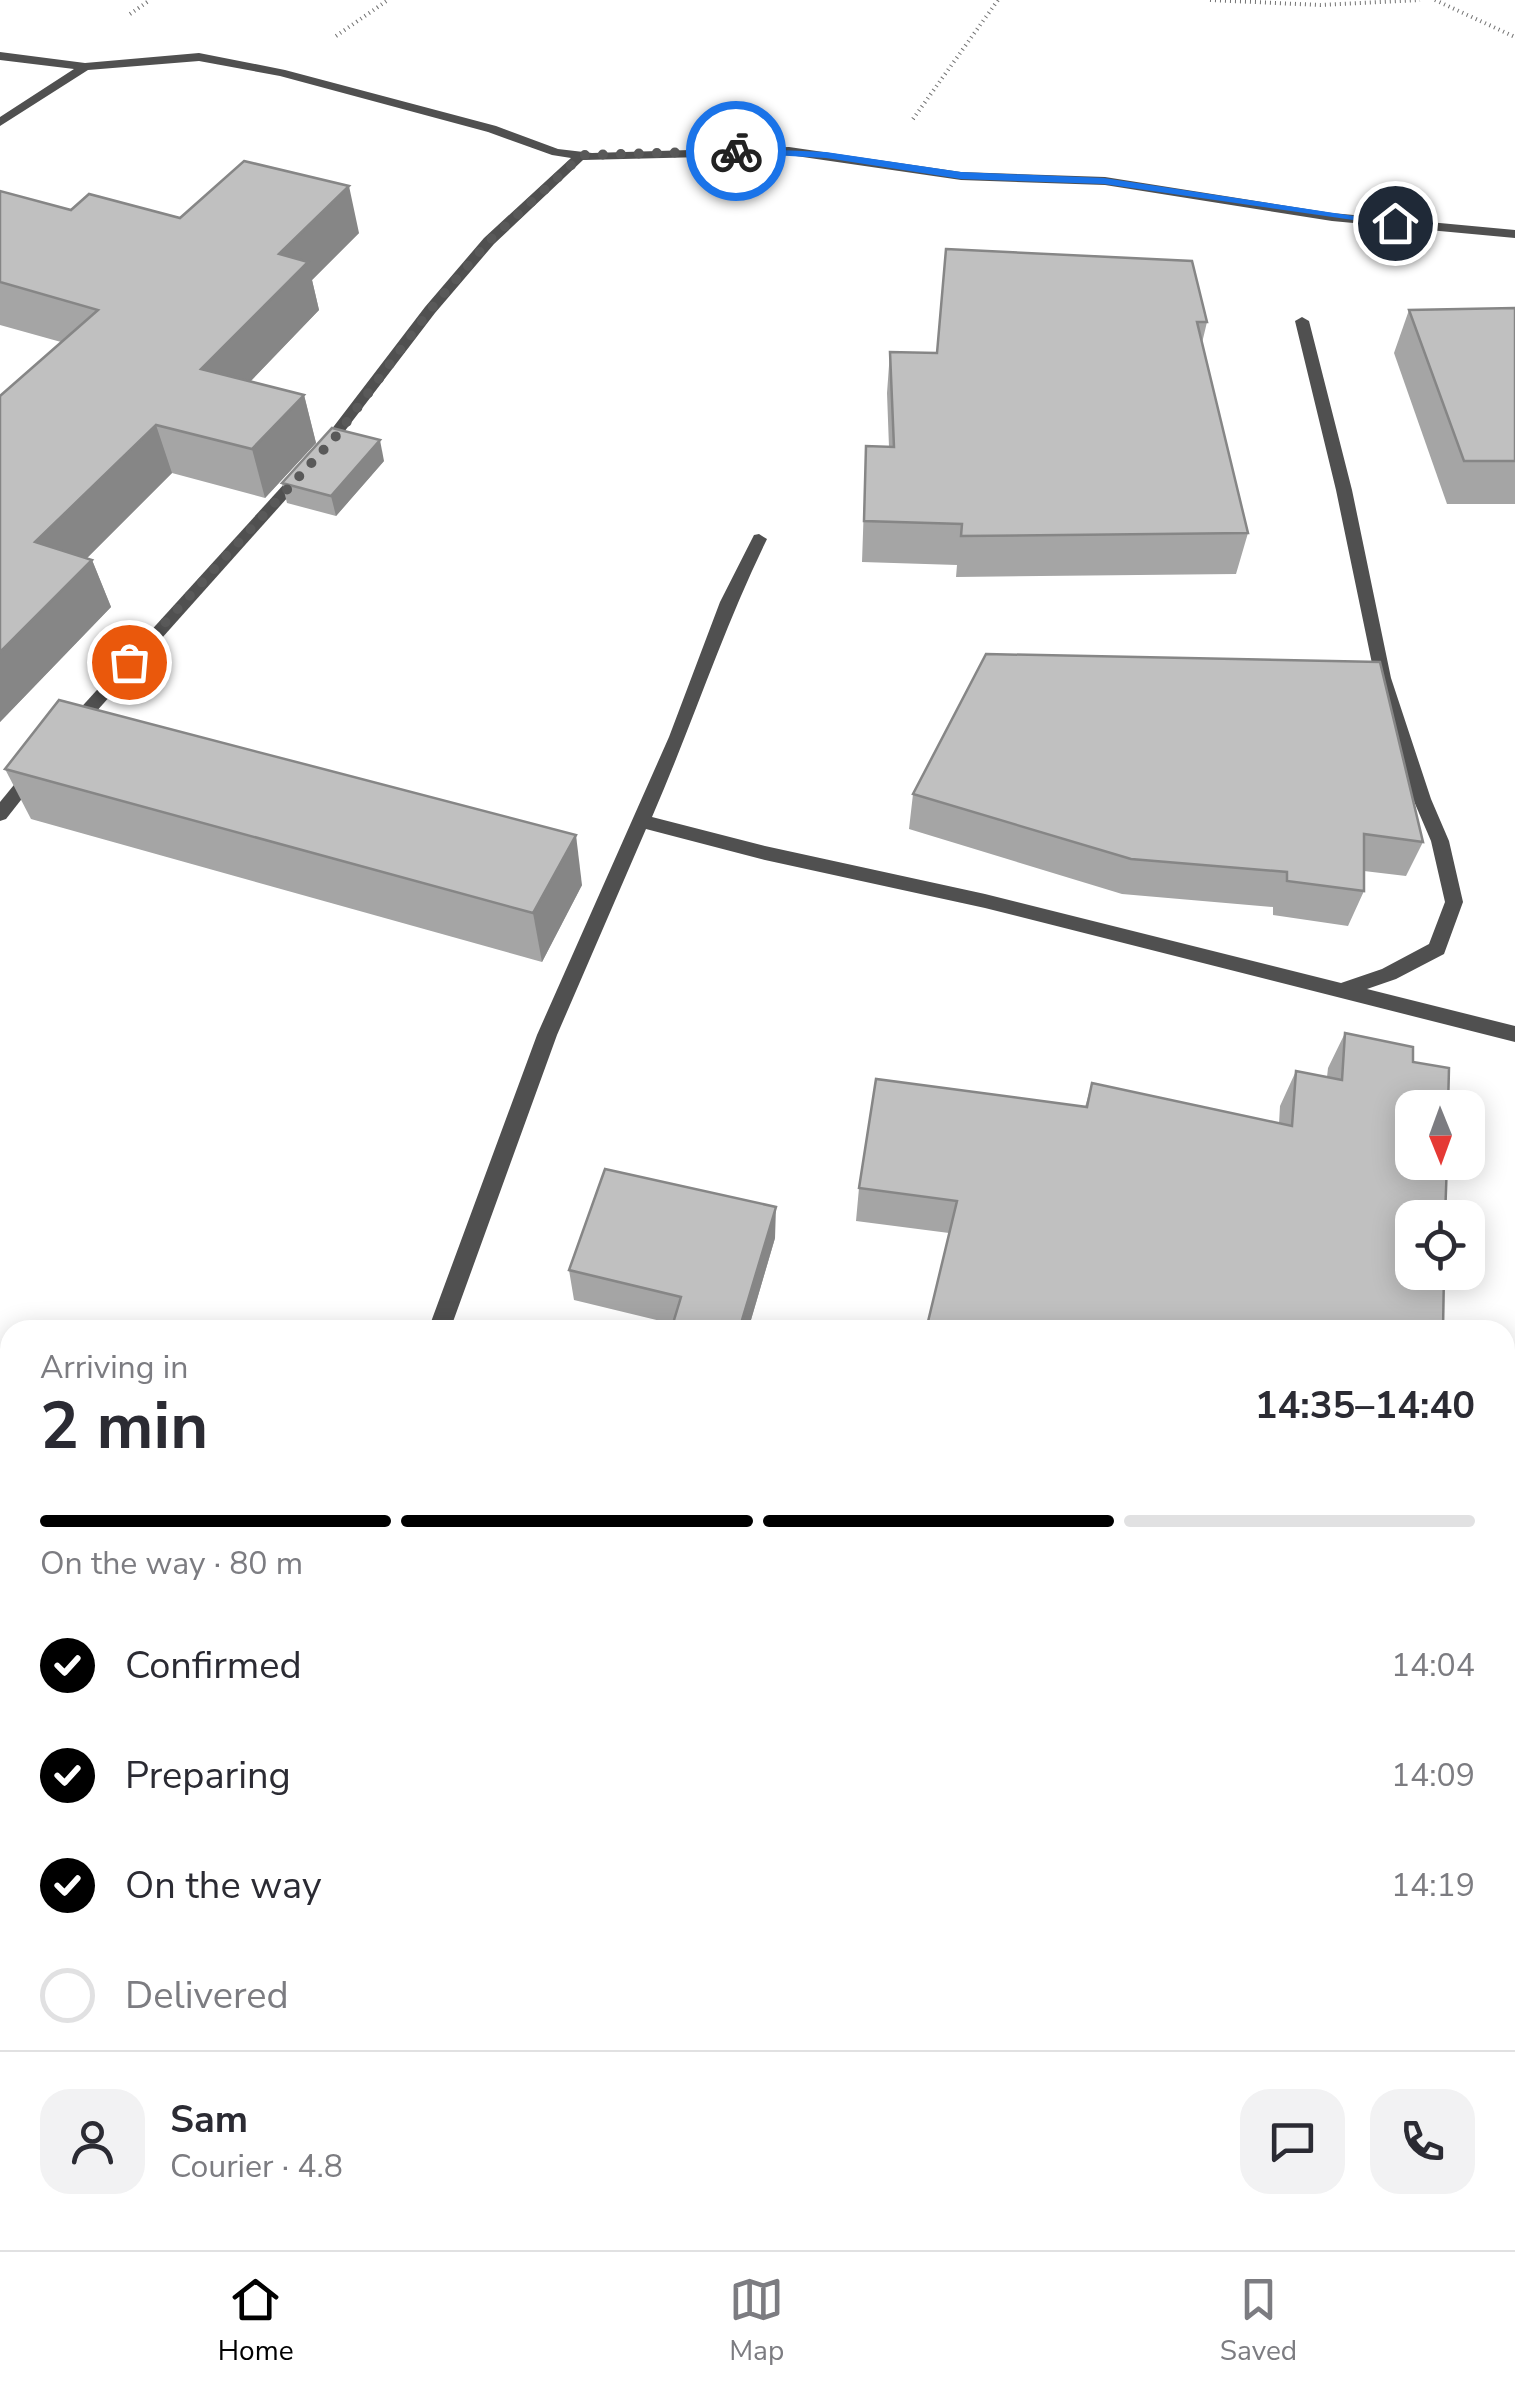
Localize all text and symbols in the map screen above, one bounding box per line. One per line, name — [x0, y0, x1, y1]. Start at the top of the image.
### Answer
courier — [686, 101, 786, 201]
icon: bike — [709, 124, 764, 179]
pin — [1353, 181, 1438, 266]
icon: home — [1368, 196, 1423, 251]
pin — [87, 620, 172, 705]
icon: bag — [102, 635, 157, 690]
north arrow — [1395, 1090, 1485, 1180]
map controls — [1395, 1090, 1485, 1290]
button: locate — [1395, 1200, 1485, 1290]
text: Arriving in — [40, 1346, 188, 1389]
text: 14:35–14:40 — [1255, 1380, 1475, 1431]
text: 2 min — [40, 1382, 208, 1471]
text: On the way · 80 m — [40, 1542, 303, 1585]
icon: check — [40, 1638, 95, 1693]
text: Confirmed — [125, 1640, 302, 1691]
text: 14:04 — [1391, 1644, 1475, 1687]
icon: check — [40, 1748, 95, 1803]
text: Preparing — [125, 1750, 291, 1801]
text: 14:09 — [1391, 1754, 1475, 1797]
icon: check — [40, 1858, 95, 1913]
text: On the way — [125, 1860, 321, 1911]
text: 14:19 — [1391, 1864, 1475, 1907]
text: Delivered — [125, 1970, 289, 2021]
button: person — [40, 2089, 145, 2194]
button: chat — [1240, 2089, 1345, 2194]
button: phone — [1370, 2089, 1475, 2194]
text: Sam — [170, 2094, 248, 2145]
text: Courier · 4.8 — [170, 2145, 343, 2188]
tab: Home — [218, 2272, 294, 2370]
tab: Map — [729, 2272, 784, 2370]
tab: Saved — [1220, 2272, 1297, 2370]

